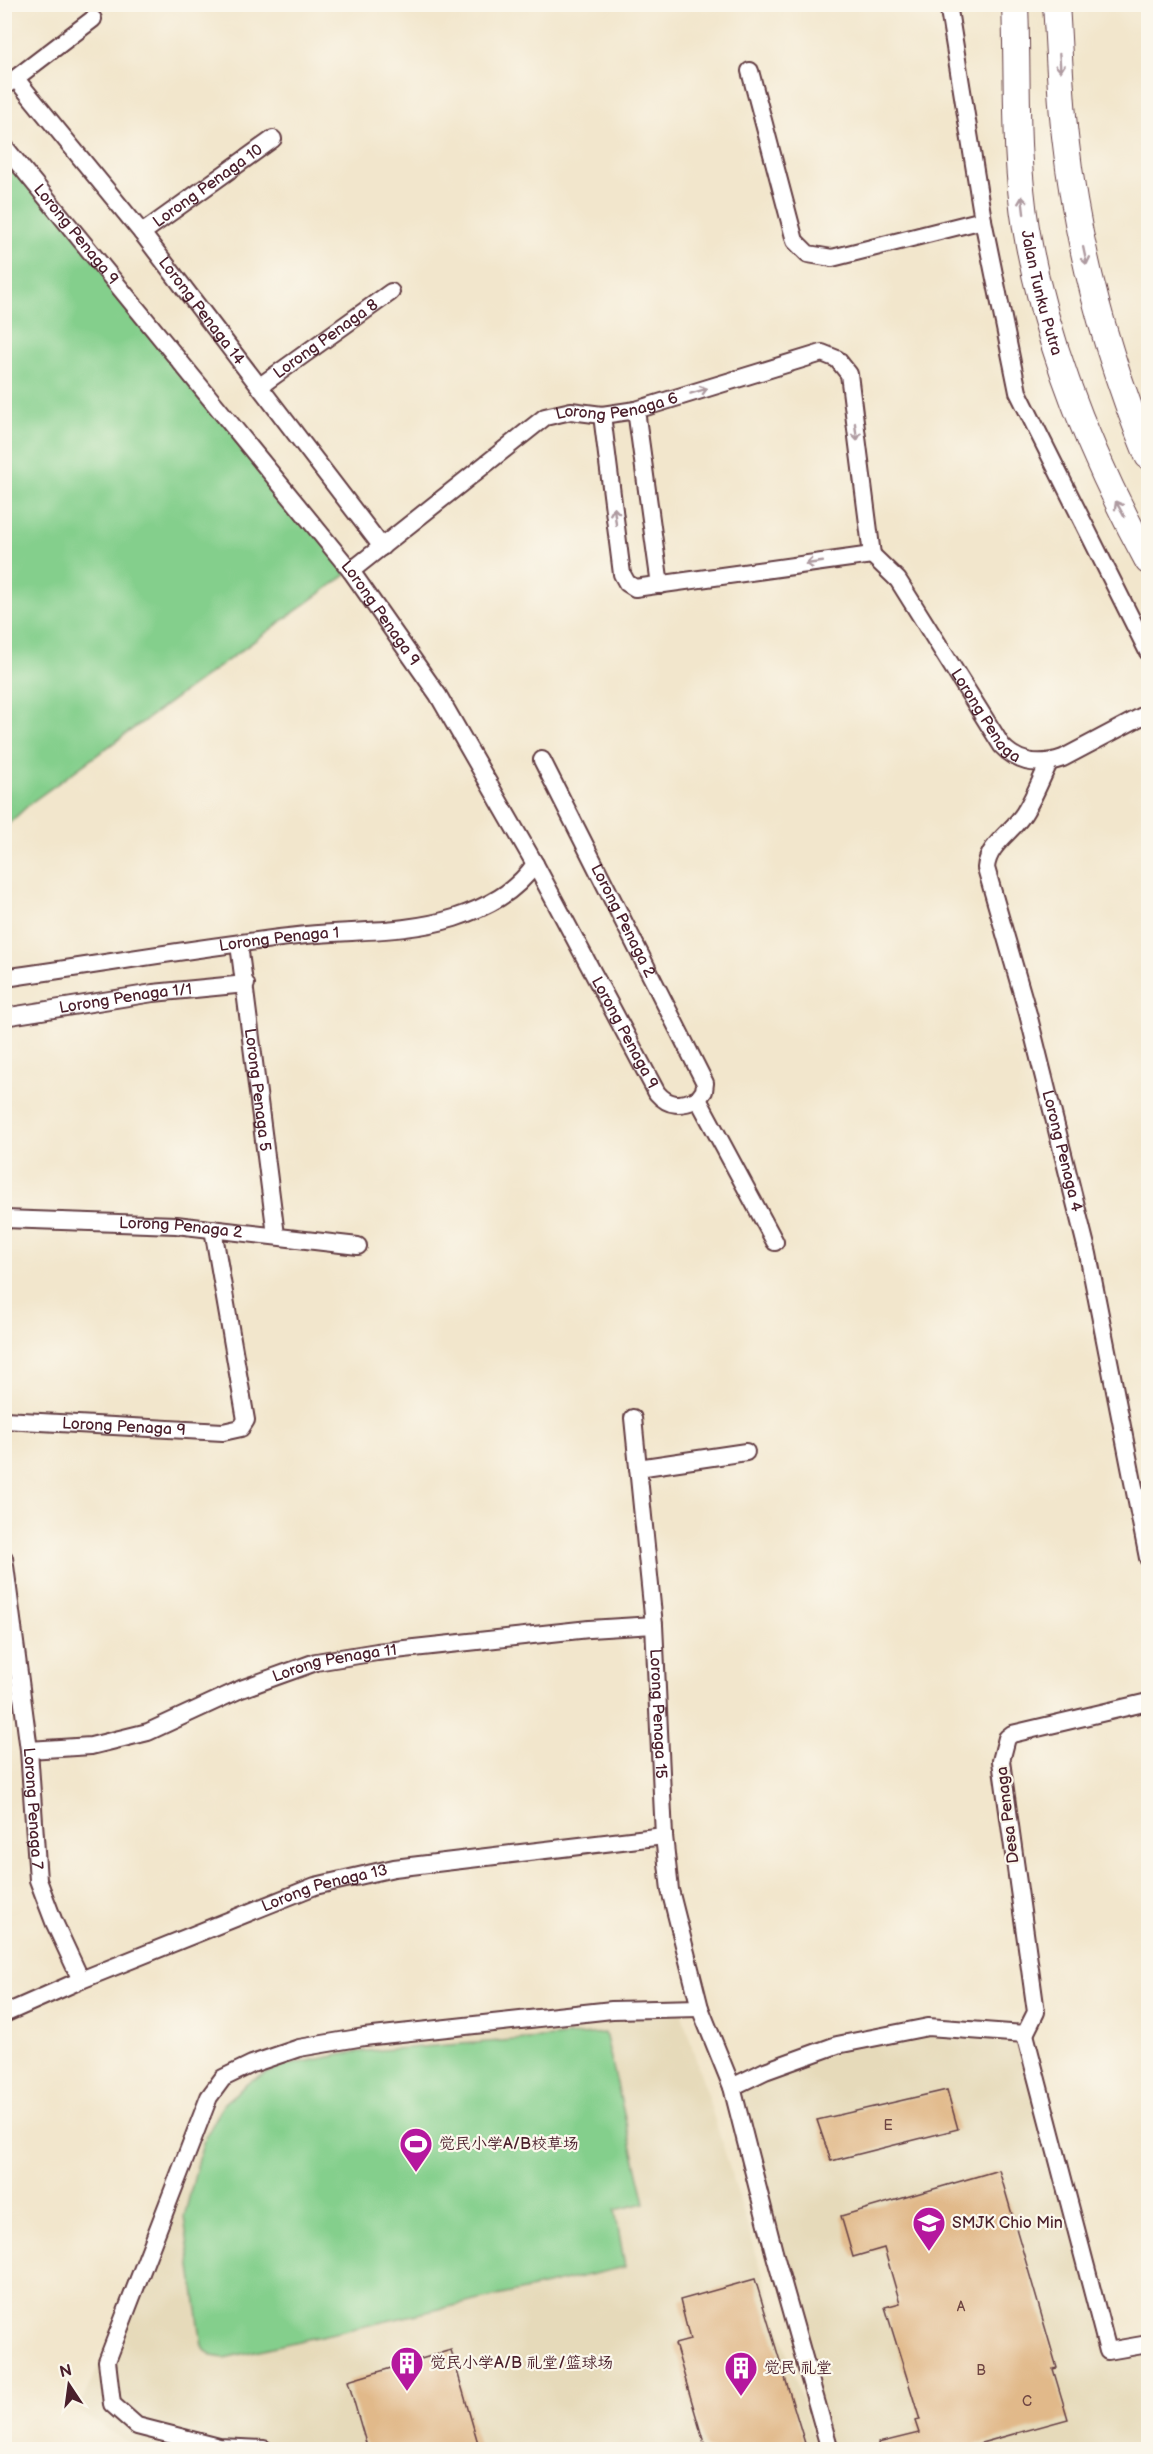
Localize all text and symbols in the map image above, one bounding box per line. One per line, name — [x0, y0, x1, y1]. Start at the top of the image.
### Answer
one-way arrow — [1055, 52, 1066, 72]
street label: Lorong Penaga 10 — [149, 140, 266, 231]
street label: Lorong Penaga 9 — [30, 180, 123, 288]
one-way arrow — [1018, 195, 1029, 215]
street label: Jalan Tunku Putra — [1017, 229, 1066, 358]
one-way arrow — [1080, 246, 1091, 265]
street label: Lorong Penaga 14 — [154, 253, 249, 369]
street label: Lorong Penaga 8 — [270, 295, 382, 383]
one-way arrow — [689, 385, 708, 396]
street label: Lorong Penaga 6 — [554, 388, 680, 425]
one-way arrow — [851, 421, 862, 441]
one-way arrow — [1114, 501, 1125, 519]
one-way arrow — [609, 507, 620, 527]
street label: Lorong Penaga 9 — [337, 557, 424, 669]
one-way arrow — [804, 558, 824, 569]
street label: Lorong Penaga — [947, 665, 1024, 767]
street label: Lorong Penaga 2 — [587, 861, 660, 981]
street label: Lorong Penaga 1 — [218, 923, 340, 955]
street label: Lorong Penaga 9 — [587, 973, 662, 1092]
street label: Lorong Penaga 1/1 — [58, 980, 193, 1017]
street label: Lorong Penaga 5 — [240, 1027, 275, 1152]
street label: Lorong Penaga 4 — [1038, 1088, 1087, 1214]
street label: Lorong Penaga 2 — [119, 1214, 244, 1242]
street label: Lorong Penaga 9 — [61, 1414, 186, 1439]
street label: Lorong Penaga 11 — [270, 1640, 398, 1686]
street label: Lorong Penaga 15 — [646, 1648, 671, 1779]
street label: Lorong Penaga 7 — [19, 1747, 47, 1870]
street label: Desa Penaga — [993, 1765, 1023, 1865]
street label: Lorong Penaga 13 — [259, 1860, 389, 1916]
house number: E — [883, 2117, 893, 2134]
sports icon: 觉民小学A/B校草场 — [398, 2126, 434, 2173]
place label: 觉民小学A/B校草场 — [439, 2135, 579, 2154]
school or university icon: SMJK Chio Min — [911, 2205, 947, 2252]
place label: SMJK Chio Min — [952, 2214, 1063, 2233]
house number: A — [957, 2298, 966, 2315]
building icon: 觉民小学A/B 礼堂/篮球场 — [389, 2345, 425, 2392]
building icon: 觉民 礼堂 — [723, 2350, 759, 2397]
place label: 觉民小学A/B 礼堂/篮球场 — [430, 2354, 614, 2373]
north arrow — [39, 2355, 99, 2415]
place label: 觉民 礼堂 — [764, 2359, 832, 2378]
text: N — [58, 2361, 74, 2382]
house number: B — [976, 2362, 986, 2379]
house number: C — [1022, 2393, 1032, 2410]

